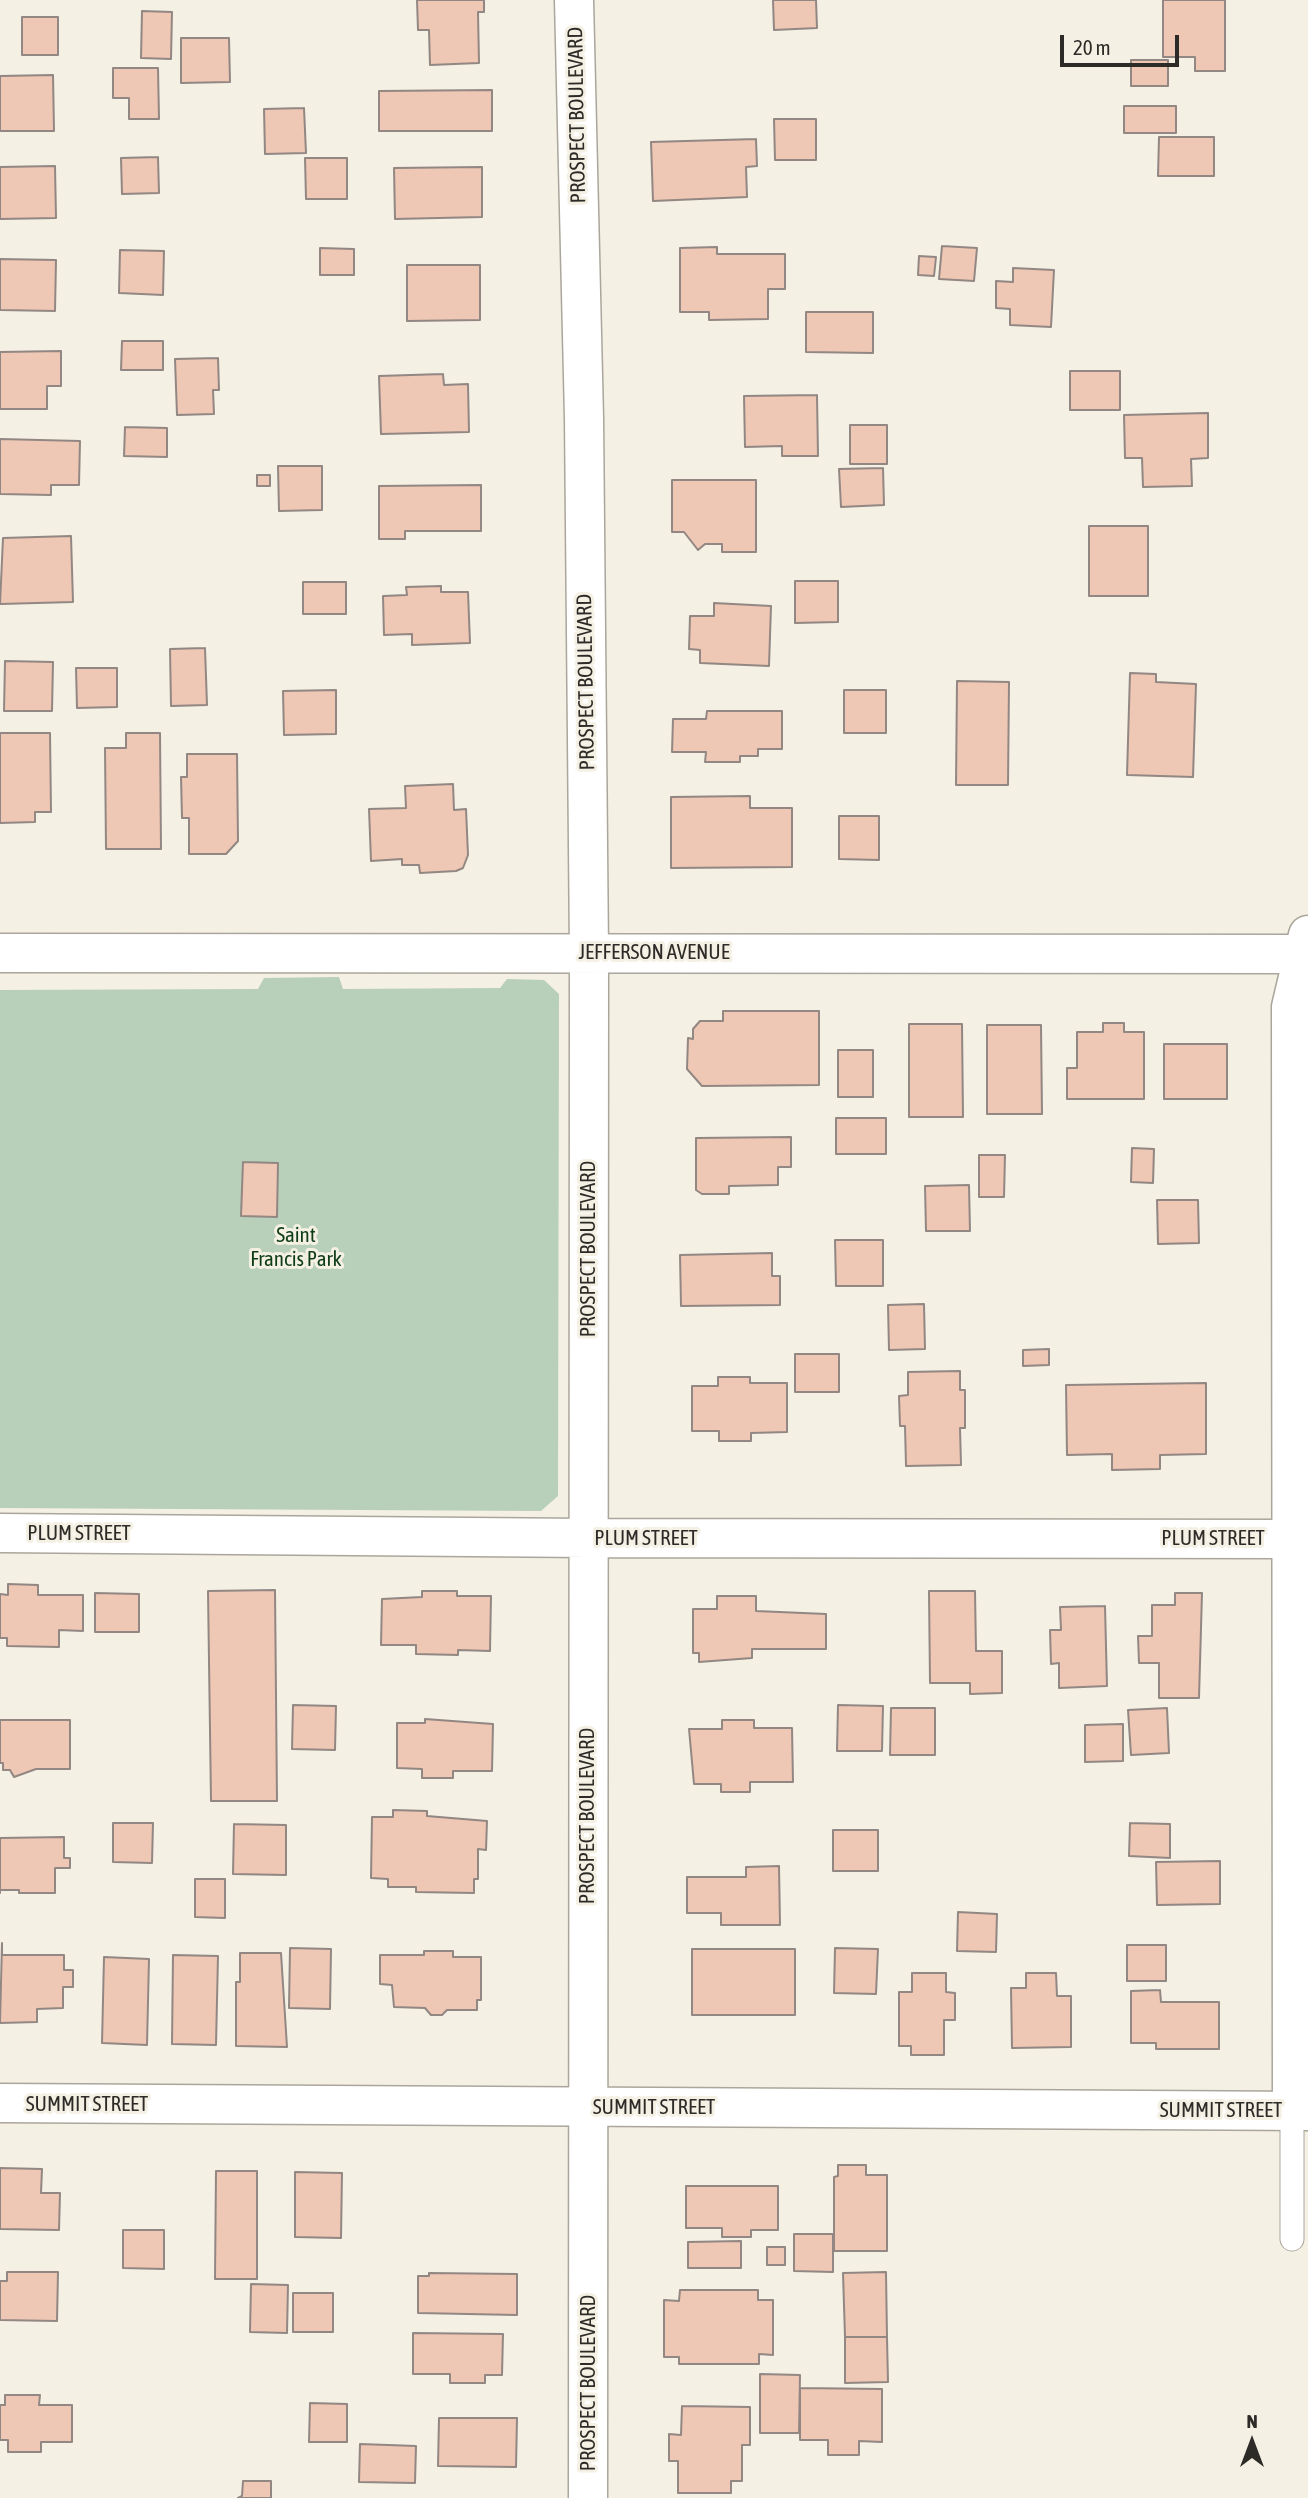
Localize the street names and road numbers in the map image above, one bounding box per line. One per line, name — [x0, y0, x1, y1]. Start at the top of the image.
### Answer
street label: PROSPECT BOULEVARD — [563, 27, 591, 203]
street label: PROSPECT BOULEVARD — [572, 594, 600, 770]
street label: JEFFERSON AVENUE — [578, 939, 730, 965]
street label: PROSPECT BOULEVARD — [575, 1161, 601, 1337]
street label: PLUM STREET — [27, 1520, 131, 1546]
street label: PLUM STREET — [594, 1525, 698, 1551]
street label: PLUM STREET — [1161, 1525, 1265, 1551]
street label: PROSPECT BOULEVARD — [574, 1728, 600, 1904]
street label: SUMMIT STREET — [26, 2091, 148, 2117]
street label: SUMMIT STREET — [593, 2094, 715, 2120]
street label: SUMMIT STREET — [1160, 2097, 1282, 2123]
street label: PROSPECT BOULEVARD — [575, 2295, 601, 2471]

